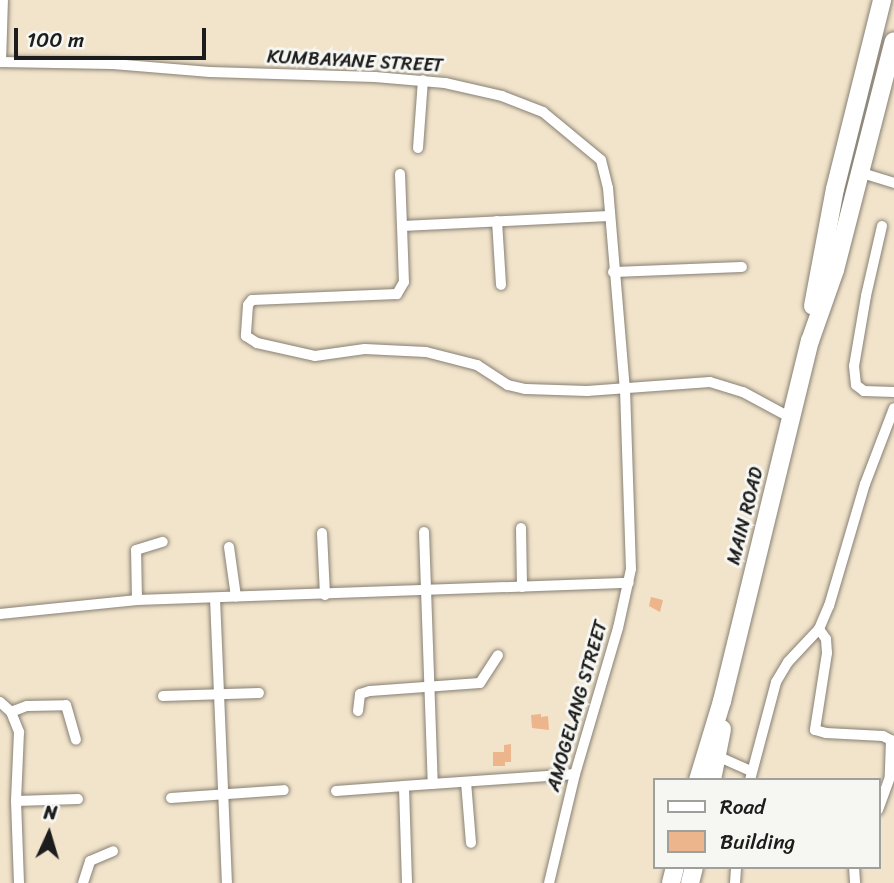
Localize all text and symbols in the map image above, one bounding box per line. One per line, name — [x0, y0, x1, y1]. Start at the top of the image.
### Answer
scale bar — [18, 14, 210, 58]
text: 100 m — [27, 21, 84, 59]
street label: KUMBAYANE STREET — [265, 45, 445, 77]
street label: MAIN ROAD — [722, 465, 768, 567]
street label: AMOGELANG STREET — [541, 617, 613, 795]
legend — [652, 778, 880, 869]
text: Road — [720, 788, 765, 826]
text: N — [43, 796, 58, 829]
north arrow — [14, 799, 84, 869]
text: Building — [720, 823, 795, 861]

